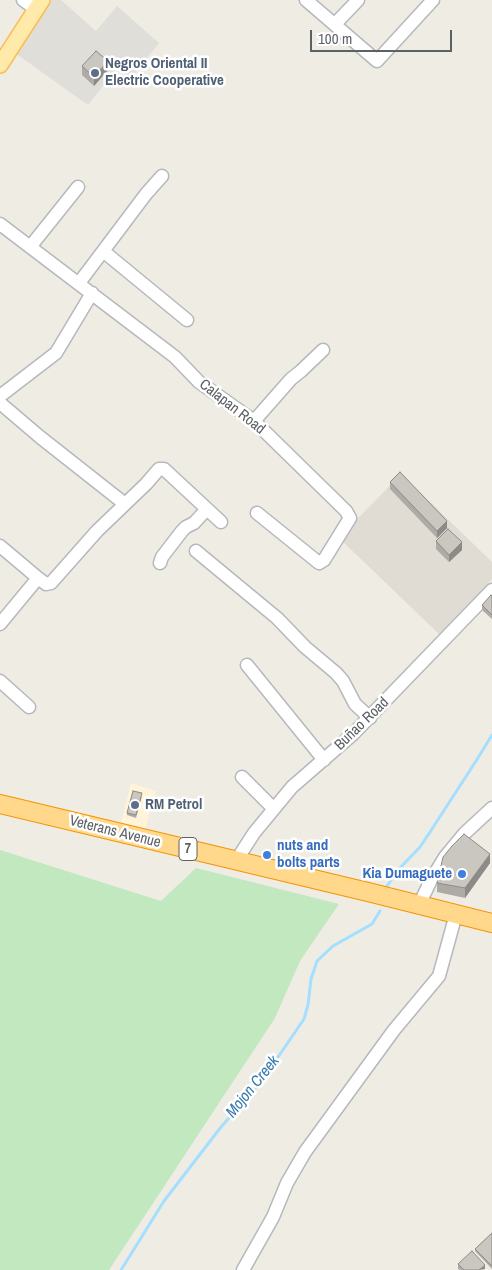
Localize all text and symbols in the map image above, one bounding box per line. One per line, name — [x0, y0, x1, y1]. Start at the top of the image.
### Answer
scale bar — [312, 20, 454, 52]
text: 100 m — [318, 28, 352, 49]
place label: Negros Oriental II Electric Cooperative — [105, 55, 224, 90]
marker: Negros Oriental II Electric Cooperative — [89, 67, 101, 79]
street label: Calapan Road — [195, 376, 269, 438]
street label: Buñao Road — [331, 694, 393, 754]
place label: RM Petrol — [145, 796, 202, 814]
marker: RM Petrol — [129, 799, 141, 811]
street label: Veterans Avenue — [67, 812, 163, 852]
place label: nuts and bolts parts — [277, 837, 340, 872]
road number: 7 — [179, 838, 197, 861]
marker: nuts and bolts parts — [261, 849, 273, 861]
place label: Kia Dumaguete — [362, 865, 452, 883]
marker: Kia Dumaguete — [456, 868, 468, 880]
water label: Mojon Creek — [222, 1052, 284, 1122]

